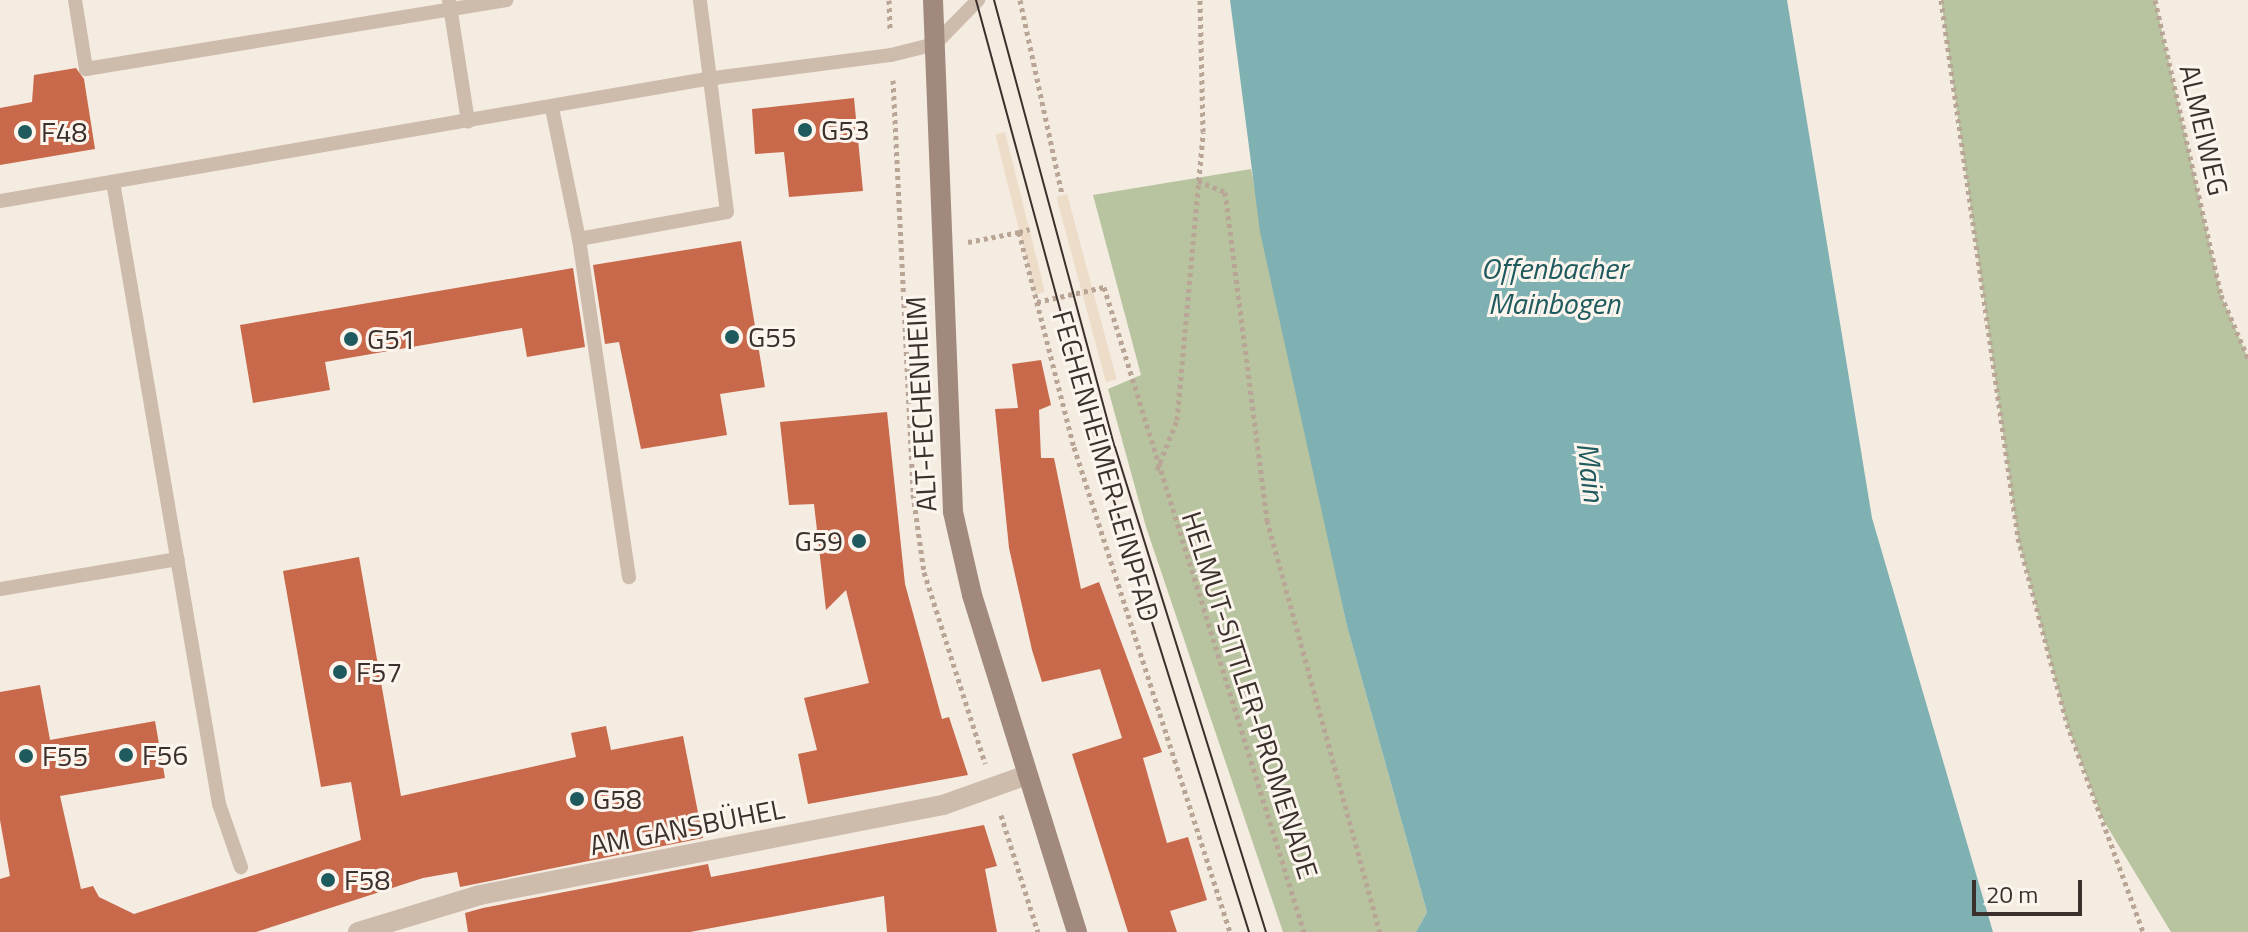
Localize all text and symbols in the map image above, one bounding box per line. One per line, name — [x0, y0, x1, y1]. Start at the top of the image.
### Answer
street label: ALMEIWEG — [2173, 61, 2235, 199]
place label: G53 — [821, 113, 870, 147]
place label: F48 — [41, 115, 87, 149]
marker: G53 — [796, 121, 814, 139]
marker: F48 — [16, 123, 34, 141]
water label: Offenbacher Mainbogen — [1481, 250, 1627, 320]
street label: ALT-FECHENHEIM — [899, 295, 943, 513]
street label: FECHENHEIMER LEINPFAD — [1045, 307, 1167, 625]
place label: G55 — [748, 320, 797, 354]
place label: G51 — [367, 322, 416, 356]
marker: G55 — [723, 328, 741, 346]
marker: G51 — [342, 330, 360, 348]
water label: Main — [1570, 440, 1612, 504]
street label: HELMUT-SITTLER-PROMENADE — [1175, 507, 1325, 883]
place label: G59 — [794, 524, 843, 558]
marker: G59 — [850, 532, 868, 550]
place label: F57 — [356, 655, 402, 689]
marker: F57 — [331, 663, 349, 681]
place label: F56 — [142, 738, 188, 772]
place label: F55 — [42, 739, 88, 773]
marker: F56 — [117, 746, 135, 764]
marker: F55 — [17, 747, 35, 765]
place label: G58 — [593, 782, 642, 816]
marker: G58 — [568, 790, 586, 808]
street label: AM GANSBÜHEL — [587, 792, 787, 862]
place label: F58 — [344, 863, 390, 897]
scale bar — [1976, 864, 2086, 914]
marker: F58 — [319, 871, 337, 889]
text: 20 m — [1986, 876, 2038, 912]

